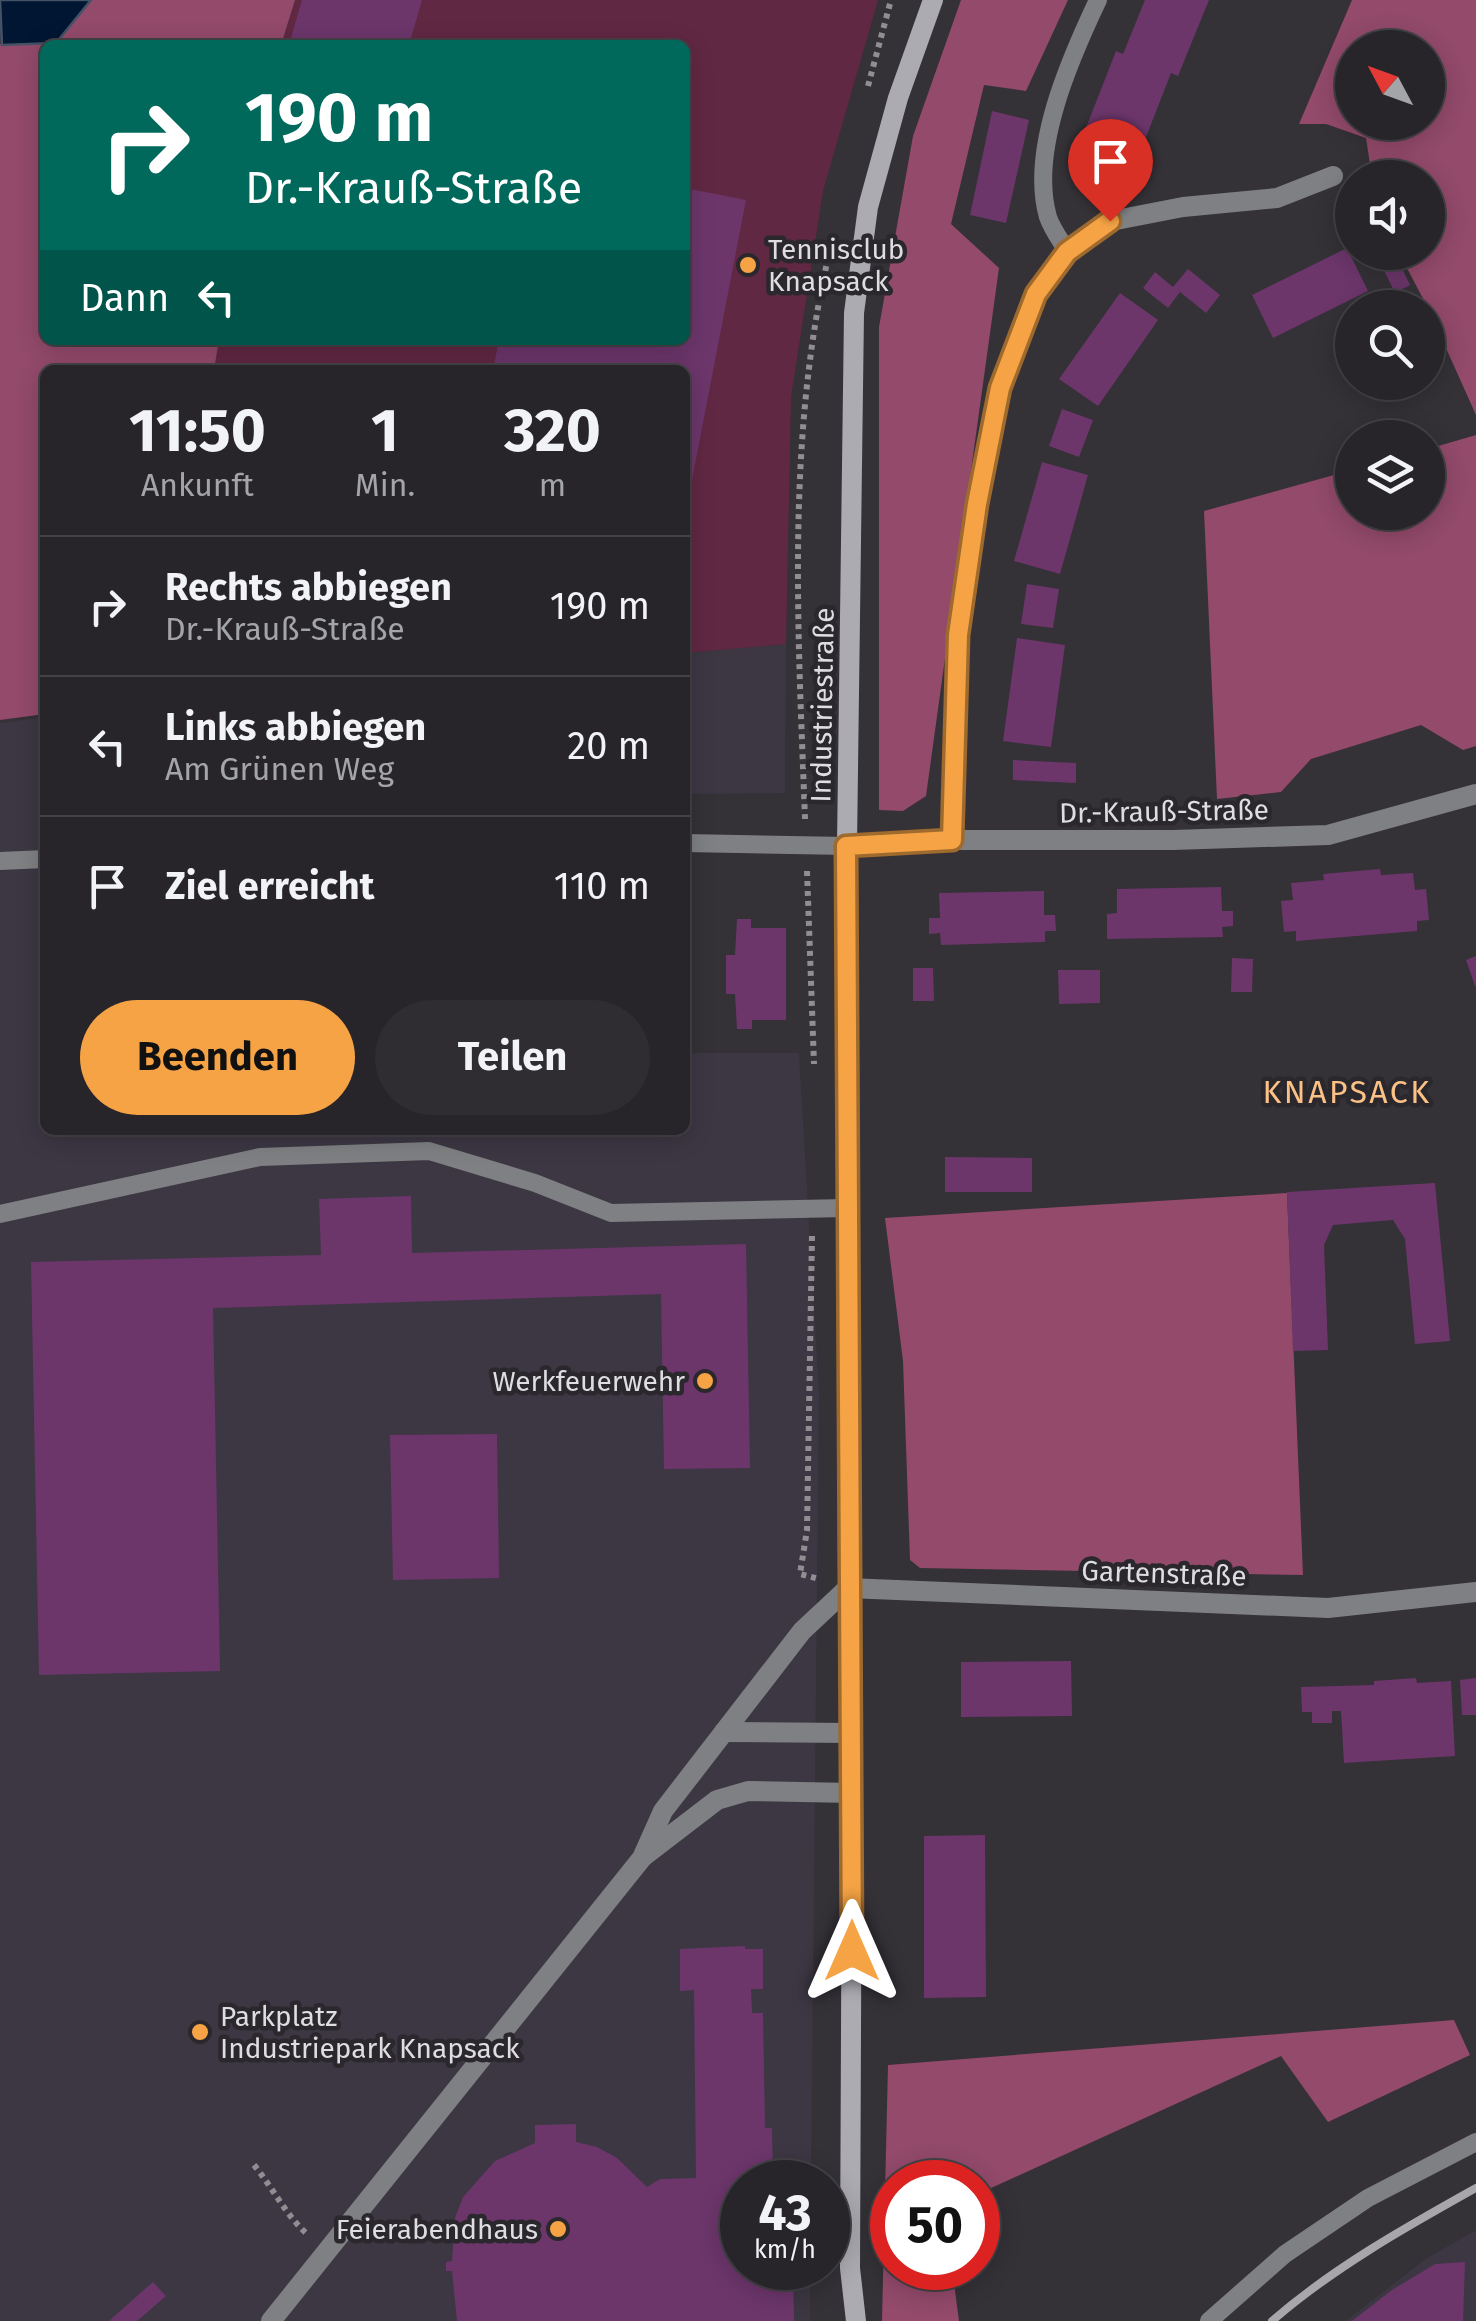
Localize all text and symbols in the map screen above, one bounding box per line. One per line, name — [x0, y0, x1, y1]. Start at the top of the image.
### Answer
north arrow — [1335, 30, 1445, 140]
map controls — [1335, 30, 1445, 530]
text: 190 m — [245, 76, 433, 160]
icon: right — [80, 80, 210, 210]
pin — [1068, 119, 1153, 222]
icon: arrive — [1083, 134, 1138, 189]
button: sound — [1335, 160, 1445, 270]
text: Dr.-Krauß-Straße — [245, 161, 582, 215]
place label: Tennisclub Knapsack — [768, 233, 905, 298]
marker: Tennisclub Knapsack — [737, 254, 759, 276]
icon: left — [189, 270, 244, 325]
text: Dann — [80, 275, 169, 321]
button: search — [1335, 290, 1445, 400]
text: 11:50 — [129, 395, 266, 467]
text: 1 — [371, 395, 399, 467]
text: 320 — [504, 395, 601, 467]
button: layers — [1335, 420, 1445, 530]
text: Ankunft — [141, 466, 254, 504]
text: Min. — [355, 466, 415, 504]
text: m — [539, 466, 566, 504]
text: Rechts abbiegen — [165, 564, 452, 610]
icon: right — [80, 579, 135, 634]
text: 190 m — [550, 583, 650, 629]
street label: Industriestraße — [804, 607, 841, 803]
text: Dr.-Krauß-Straße — [165, 610, 405, 648]
text: Links abbiegen — [165, 704, 426, 750]
icon: left — [80, 719, 135, 774]
text: 20 m — [567, 723, 650, 769]
text: Am Grünen Weg — [165, 750, 394, 788]
street label: Dr.-Krauß-Straße — [1059, 793, 1269, 830]
icon: arrive — [80, 859, 135, 914]
text: Ziel erreicht — [165, 863, 374, 909]
text: 110 m — [554, 863, 650, 909]
button: Beenden — [80, 1000, 355, 1115]
button: Teilen — [375, 1000, 650, 1115]
district label: KNAPSACK — [1262, 1073, 1432, 1111]
place label: Werkfeuerwehr — [492, 1365, 685, 1398]
marker: Werkfeuerwehr — [694, 1370, 716, 1392]
street label: Gartenstraße — [1081, 1554, 1247, 1593]
position arrow — [800, 1899, 904, 2003]
place label: Parkplatz Industriepark Knapsack — [220, 2000, 520, 2065]
marker: Parkplatz Industriepark Knapsack — [189, 2021, 211, 2043]
speed limit sign: 50 — [870, 2160, 1000, 2290]
text: 43 — [758, 2183, 812, 2243]
place label: Feierabendhaus — [336, 2213, 538, 2246]
marker: Feierabendhaus — [547, 2218, 569, 2240]
text: km/h — [754, 2235, 816, 2265]

